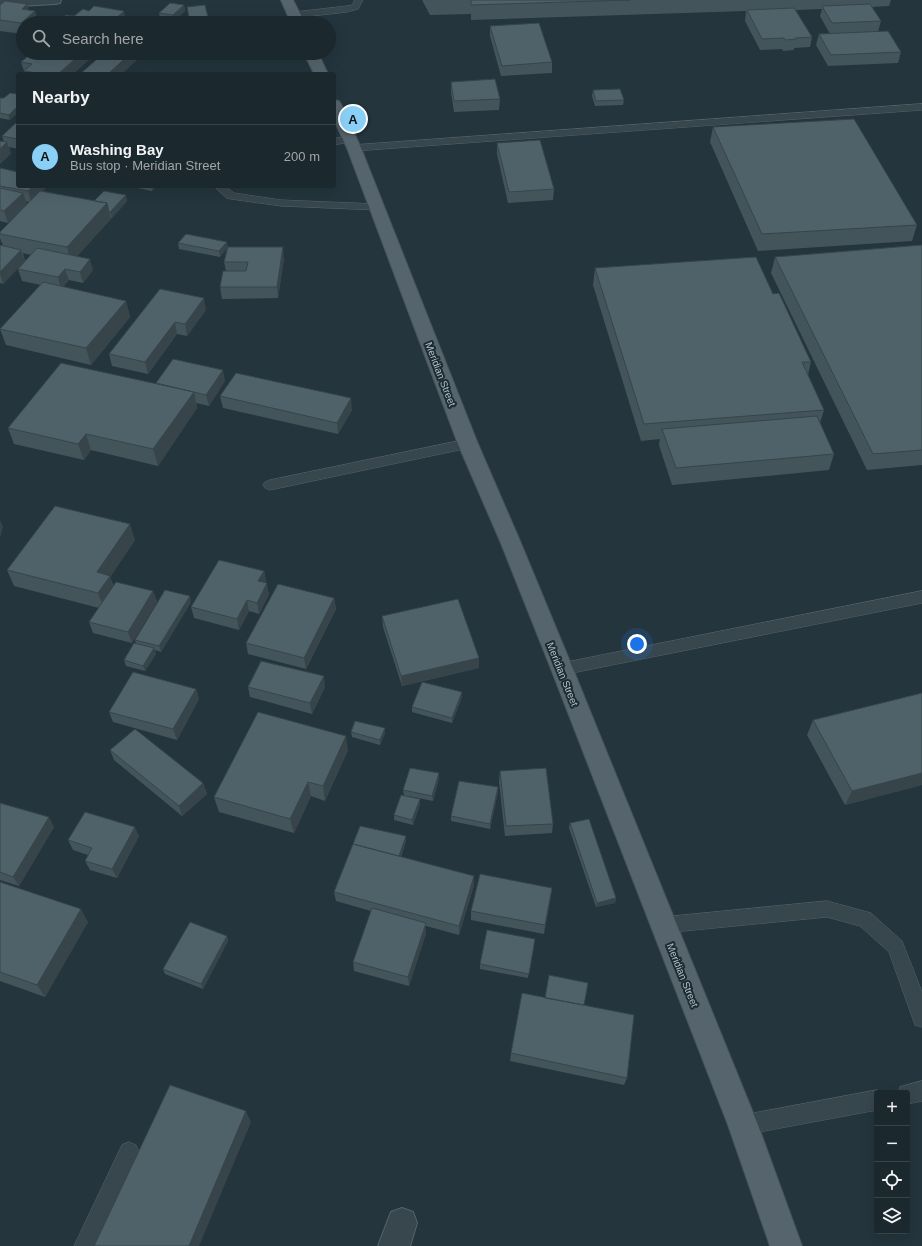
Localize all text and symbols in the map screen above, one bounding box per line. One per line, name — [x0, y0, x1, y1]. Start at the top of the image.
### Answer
search box — [16, 16, 336, 60]
icon: search — [30, 27, 52, 49]
text: Search here — [62, 30, 144, 47]
text: Nearby — [32, 88, 90, 107]
pin: A — [340, 104, 366, 134]
text: Washing Bay — [70, 141, 164, 158]
text: A — [40, 149, 50, 164]
text: 200 m — [284, 149, 320, 164]
text: Bus stop · Meridian Street — [70, 158, 220, 173]
street label: Meridian Street — [423, 341, 458, 408]
your location — [627, 634, 647, 654]
street label: Meridian Street — [545, 641, 580, 708]
street label: Meridian Street — [665, 942, 700, 1009]
map controls — [874, 1090, 910, 1234]
button: + — [874, 1090, 910, 1126]
button: − — [874, 1126, 910, 1162]
button: locate — [874, 1162, 910, 1198]
button: layers — [874, 1198, 910, 1234]

